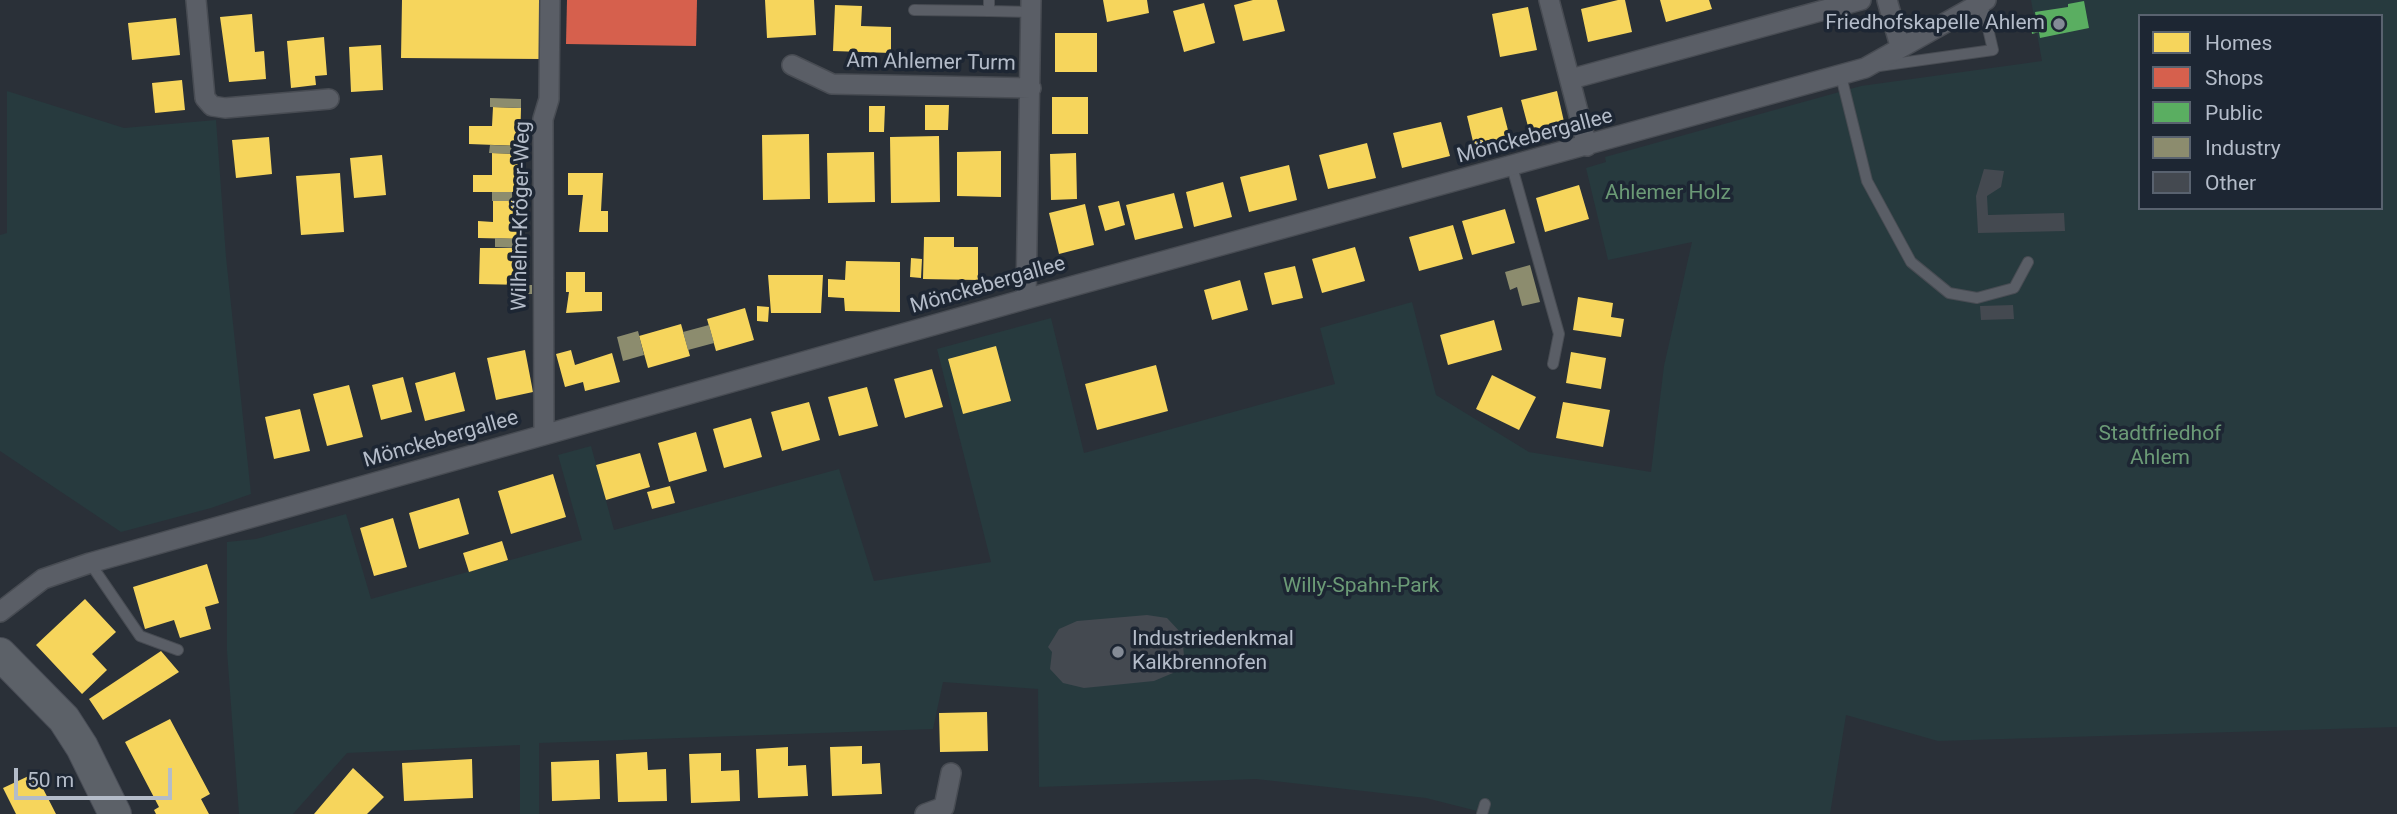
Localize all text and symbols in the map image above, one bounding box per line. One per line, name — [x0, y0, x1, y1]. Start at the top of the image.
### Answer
place label: Friedhofskapelle Ahlem — [1825, 11, 2045, 37]
legend — [2138, 14, 2383, 210]
marker: Friedhofskapelle Ahlem — [2051, 16, 2067, 32]
text: Homes — [2205, 31, 2272, 55]
street label: Am Ahlemer Turm — [846, 49, 1016, 77]
text: Shops — [2205, 66, 2264, 90]
text: Public — [2205, 101, 2263, 125]
street label: Mönckebergallee — [1454, 104, 1616, 170]
street label: Wilhelm-Kröger-Weg — [508, 121, 536, 311]
text: Industry — [2205, 136, 2281, 160]
text: Other — [2205, 171, 2256, 195]
park label: Ahlemer Holz — [1605, 181, 1731, 207]
street label: Mönckebergallee — [908, 252, 1068, 320]
street label: Mönckebergallee — [361, 406, 521, 474]
park label: Stadtfriedhof Ahlem — [2099, 422, 2221, 472]
park label: Willy-Spahn-Park — [1283, 574, 1439, 600]
place label: Industriedenkmal Kalkbrennofen — [1132, 627, 1294, 677]
marker: Industriedenkmal Kalkbrennofen — [1110, 644, 1126, 660]
scale bar — [18, 754, 175, 798]
text: 50 m — [27, 768, 74, 792]

